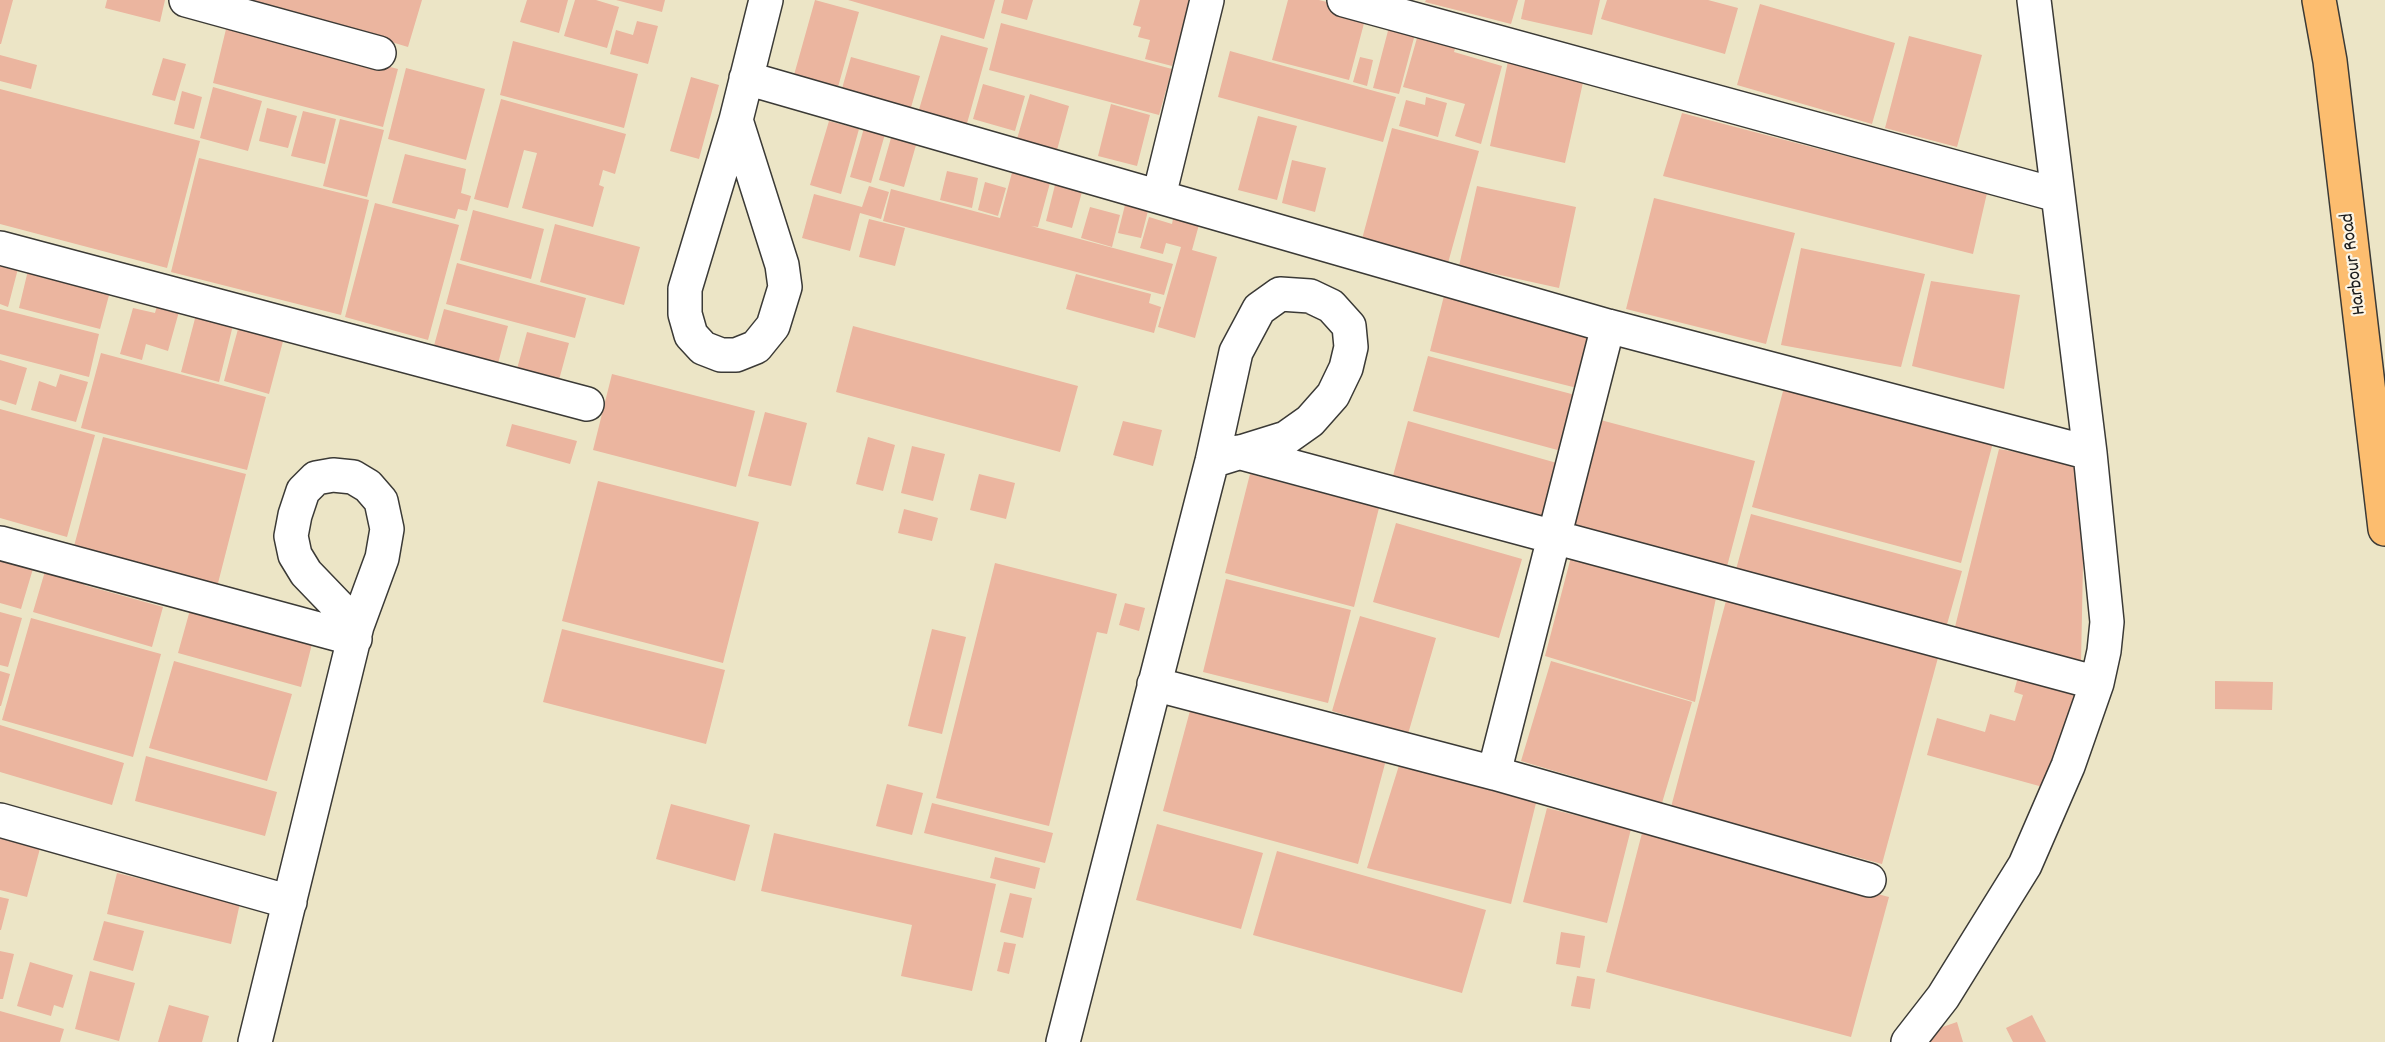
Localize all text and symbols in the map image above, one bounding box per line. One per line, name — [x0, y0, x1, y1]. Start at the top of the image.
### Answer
street label: Harbour Road — [2337, 212, 2373, 316]

